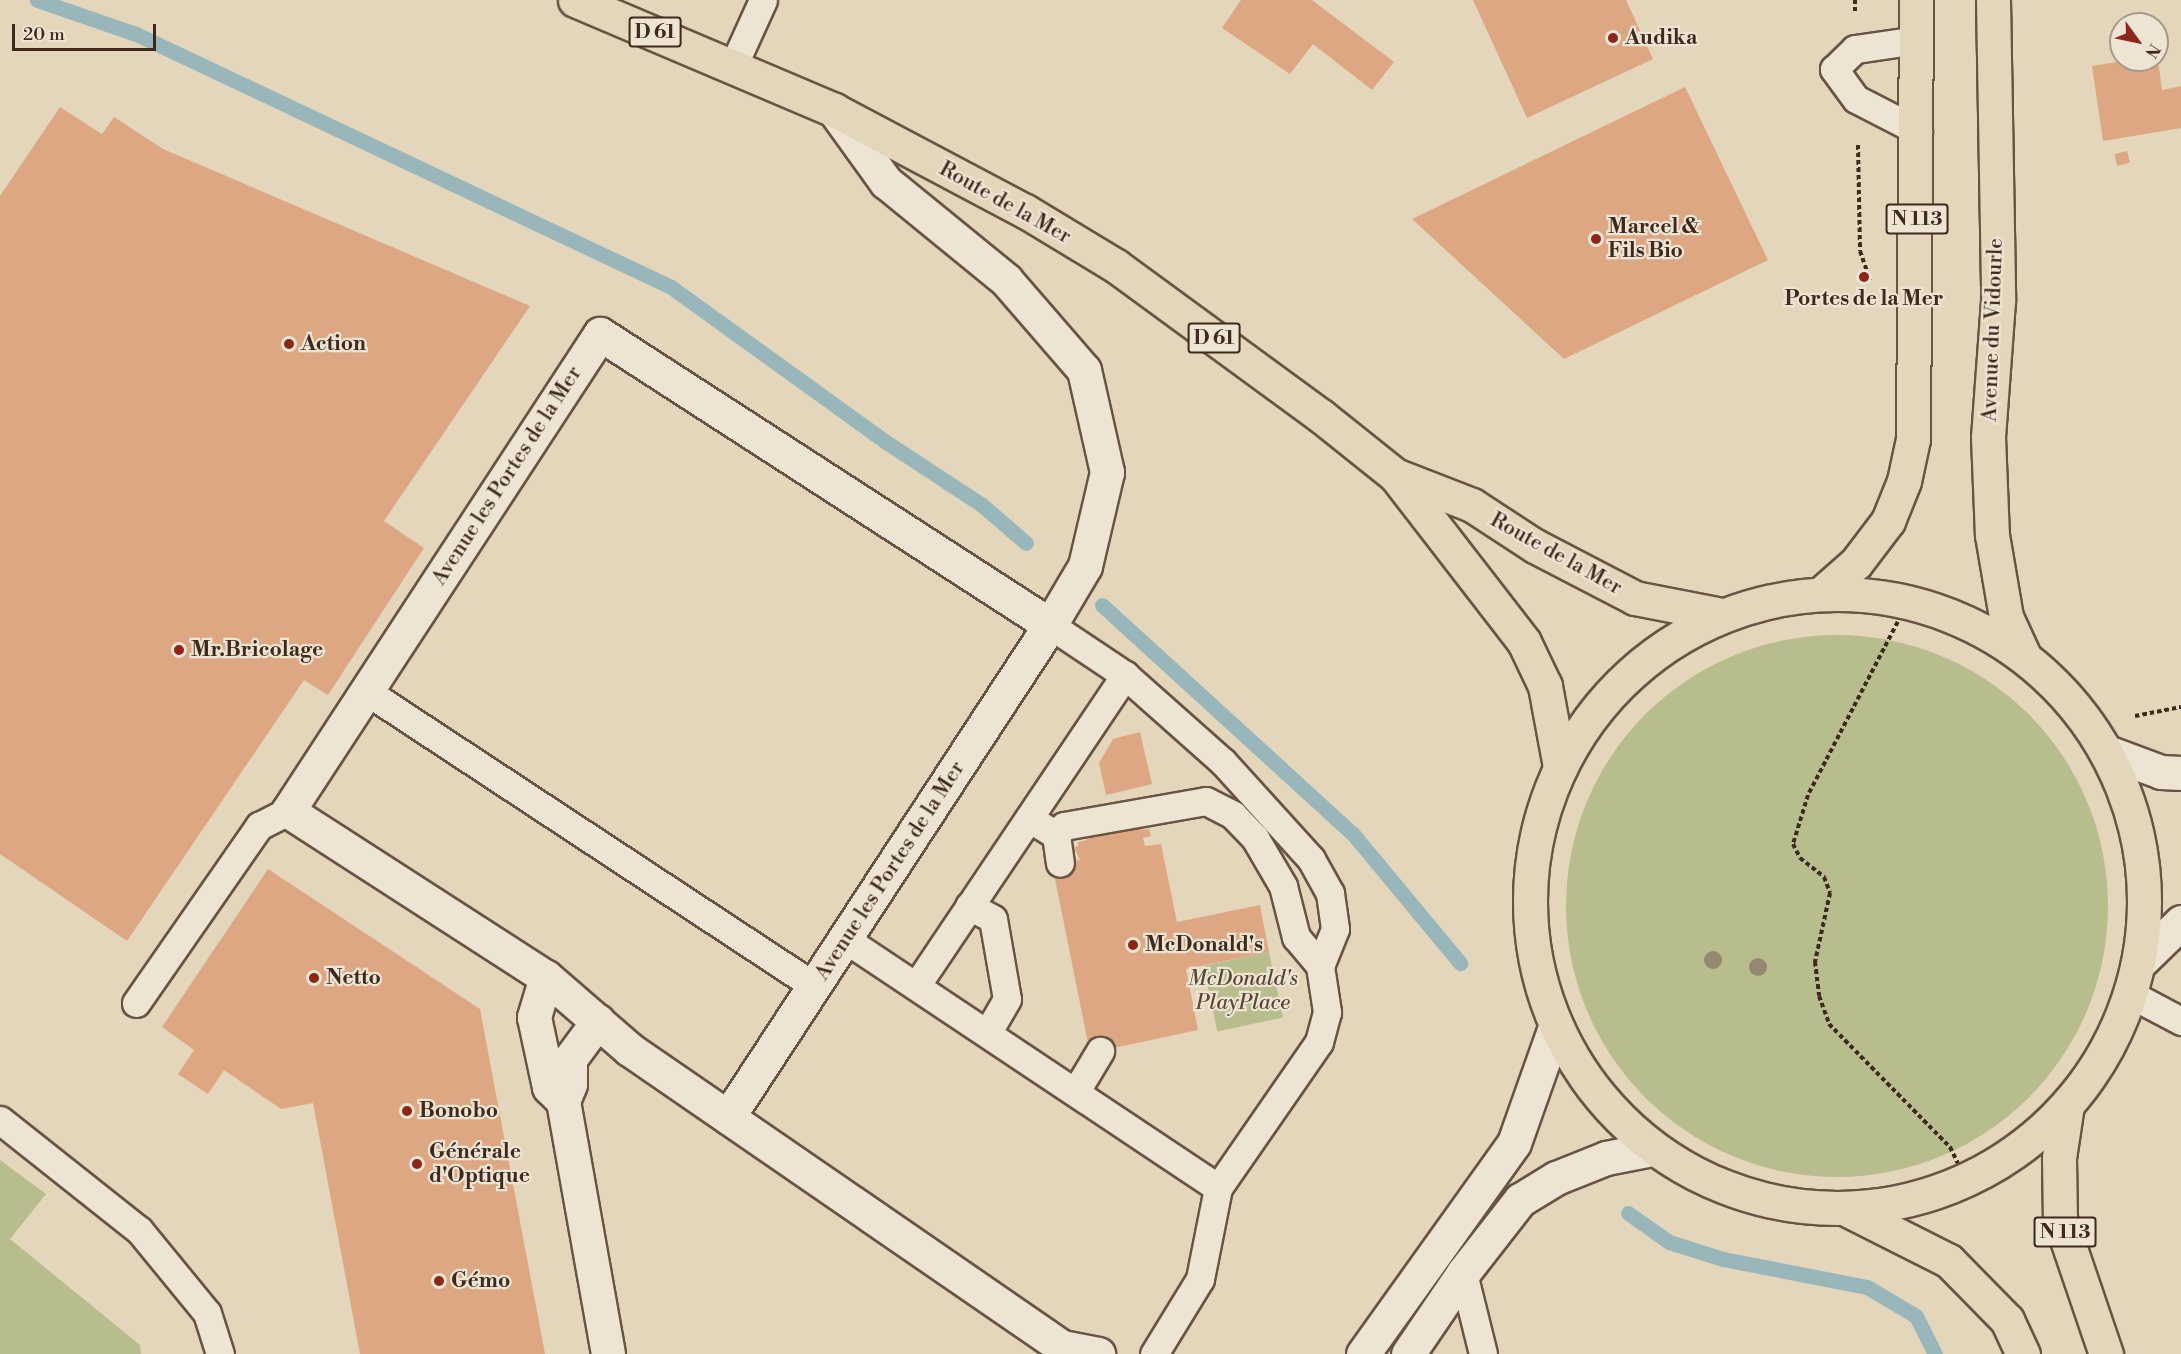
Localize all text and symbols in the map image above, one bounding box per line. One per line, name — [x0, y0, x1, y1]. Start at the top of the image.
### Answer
scale bar — [15, 12, 159, 50]
north arrow — [2109, 12, 2169, 72]
road number: D 61 — [628, 15, 682, 49]
text: 20 m — [23, 23, 65, 46]
place label: Audika — [1625, 25, 1697, 51]
marker: Audika — [1606, 31, 1620, 45]
text: N — [2141, 40, 2164, 61]
street label: Route de la Mer — [935, 156, 1075, 250]
road number: N 113 — [1886, 202, 1948, 236]
place label: Marcel & Fils Bio — [1608, 214, 1699, 264]
marker: Marcel & Fils Bio — [1589, 232, 1603, 246]
street label: Avenue du Vidourle — [1977, 238, 2009, 422]
marker: Portes de la Mer — [1857, 270, 1871, 284]
place label: Portes de la Mer — [1785, 286, 1943, 312]
road number: D 61 — [1187, 321, 1241, 355]
place label: Action — [301, 331, 366, 357]
marker: Action — [282, 337, 296, 351]
street label: Avenue les Portes de la Mer — [427, 362, 587, 590]
street label: Route de la Mer — [1486, 507, 1626, 601]
place label: Mr.Bricolage — [191, 637, 323, 663]
marker: Mr.Bricolage — [172, 643, 186, 657]
street label: Avenue les Portes de la Mer — [810, 757, 970, 985]
place label: McDonald's — [1145, 932, 1263, 958]
marker: McDonald's — [1126, 938, 1140, 952]
place label: Netto — [326, 965, 381, 991]
park label: McDonald's PlayPlace — [1188, 966, 1298, 1016]
marker: Netto — [307, 971, 321, 985]
place label: Bonobo — [419, 1098, 498, 1124]
marker: Bonobo — [400, 1104, 414, 1118]
place label: Générale d'Optique — [429, 1139, 530, 1189]
marker: Générale d'Optique — [410, 1157, 424, 1171]
road number: N 113 — [2034, 1215, 2096, 1249]
place label: Gémo — [451, 1268, 510, 1294]
marker: Gémo — [432, 1274, 446, 1288]

